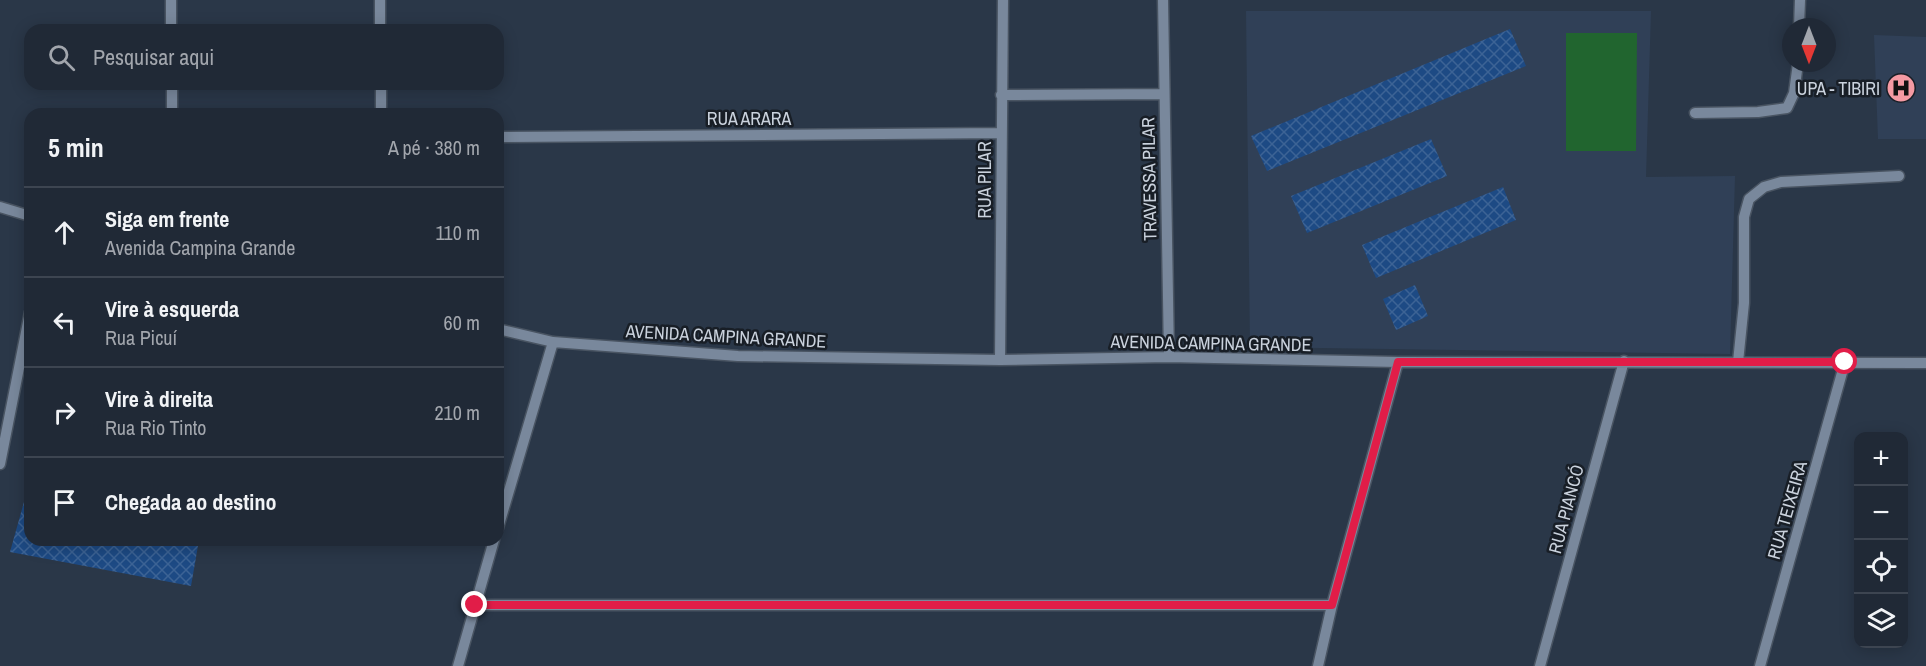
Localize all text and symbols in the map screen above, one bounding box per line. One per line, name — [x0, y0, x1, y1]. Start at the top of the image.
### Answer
north arrow — [1782, 18, 1836, 72]
search box — [24, 24, 504, 90]
icon: search — [45, 41, 78, 74]
text: Pesquisar aqui — [93, 42, 214, 72]
hospital icon: UPA - TIBIRI — [1885, 72, 1917, 104]
place label: UPA - TIBIRI — [1797, 76, 1880, 101]
street label: RUA ARARA — [707, 106, 791, 131]
street label: TRAVESSA PILAR — [1135, 117, 1163, 241]
text: 5 min — [48, 130, 104, 165]
text: A pé · 380 m — [388, 134, 480, 161]
street label: RUA PILAR — [972, 141, 997, 219]
text: Siga em frente — [105, 204, 229, 234]
icon: ahead — [48, 216, 81, 249]
text: 110 m — [436, 219, 480, 246]
text: Avenida Campina Grande — [105, 234, 295, 261]
text: Vire à esquerda — [105, 294, 239, 324]
icon: left — [48, 306, 81, 339]
text: 60 m — [444, 309, 480, 336]
street label: AVENIDA CAMPINA GRANDE — [624, 318, 827, 354]
text: Rua Picuí — [105, 324, 177, 351]
street label: AVENIDA CAMPINA GRANDE — [1109, 329, 1312, 357]
route start — [1831, 348, 1857, 374]
text: Vire à direita — [105, 384, 213, 414]
icon: right — [48, 396, 81, 429]
text: 210 m — [434, 399, 480, 426]
text: Rua Rio Tinto — [105, 414, 206, 441]
map controls — [1854, 432, 1908, 648]
button: + — [1854, 432, 1908, 486]
street label: RUA TEIXEIRA — [1761, 458, 1813, 562]
street label: RUA PIANCÓ — [1542, 462, 1590, 556]
icon: arrive — [48, 486, 81, 519]
button: − — [1854, 486, 1908, 540]
text: Chegada ao destino — [105, 487, 276, 517]
button: locate — [1854, 540, 1908, 594]
route end — [461, 591, 487, 617]
button: layers — [1854, 594, 1908, 648]

